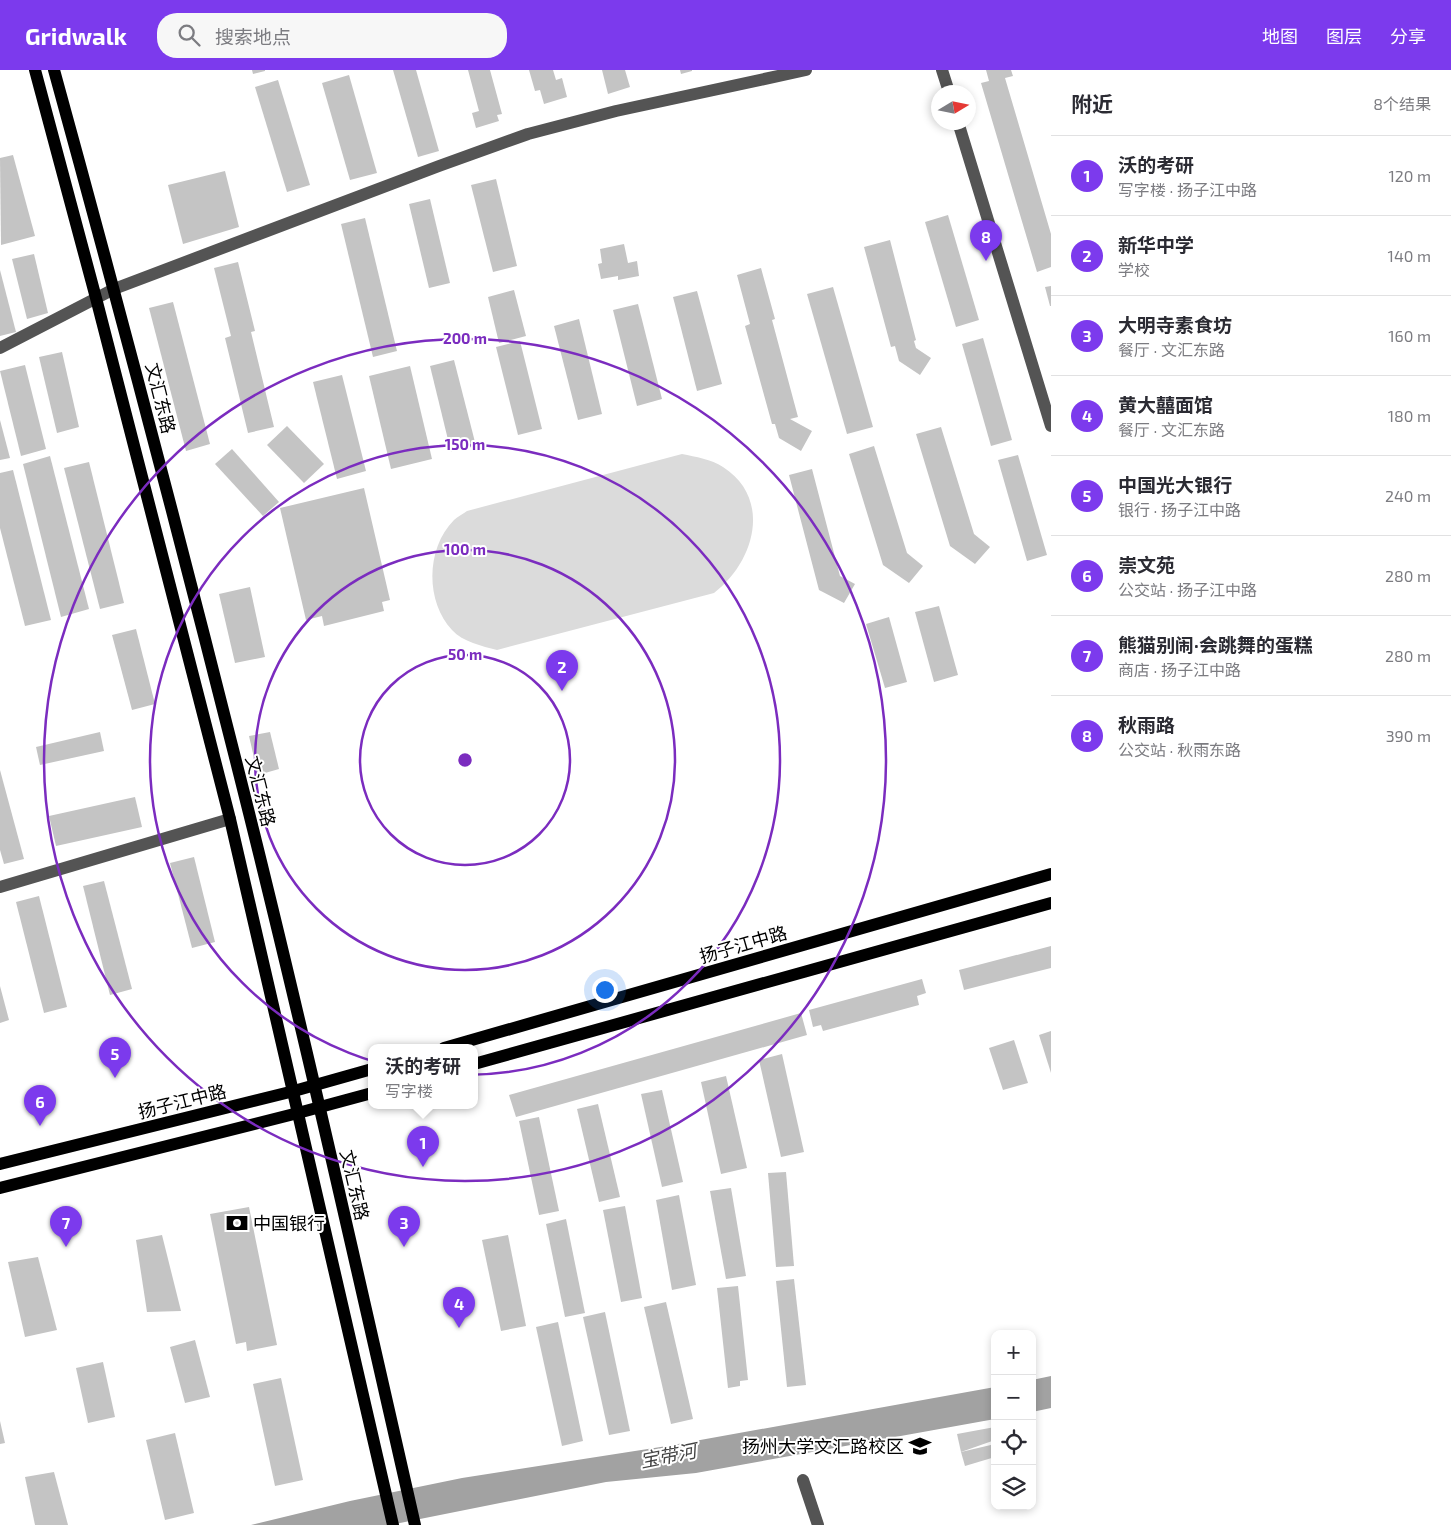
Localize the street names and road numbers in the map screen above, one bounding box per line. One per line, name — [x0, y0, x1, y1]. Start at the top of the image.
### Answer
street label: 文汇东路 — [142, 360, 180, 436]
street label: 文汇东路 — [242, 753, 280, 829]
street label: 扬子江中路 — [697, 921, 789, 967]
street label: 扬子江中路 — [136, 1079, 228, 1123]
street label: 文汇东路 — [336, 1147, 374, 1223]

